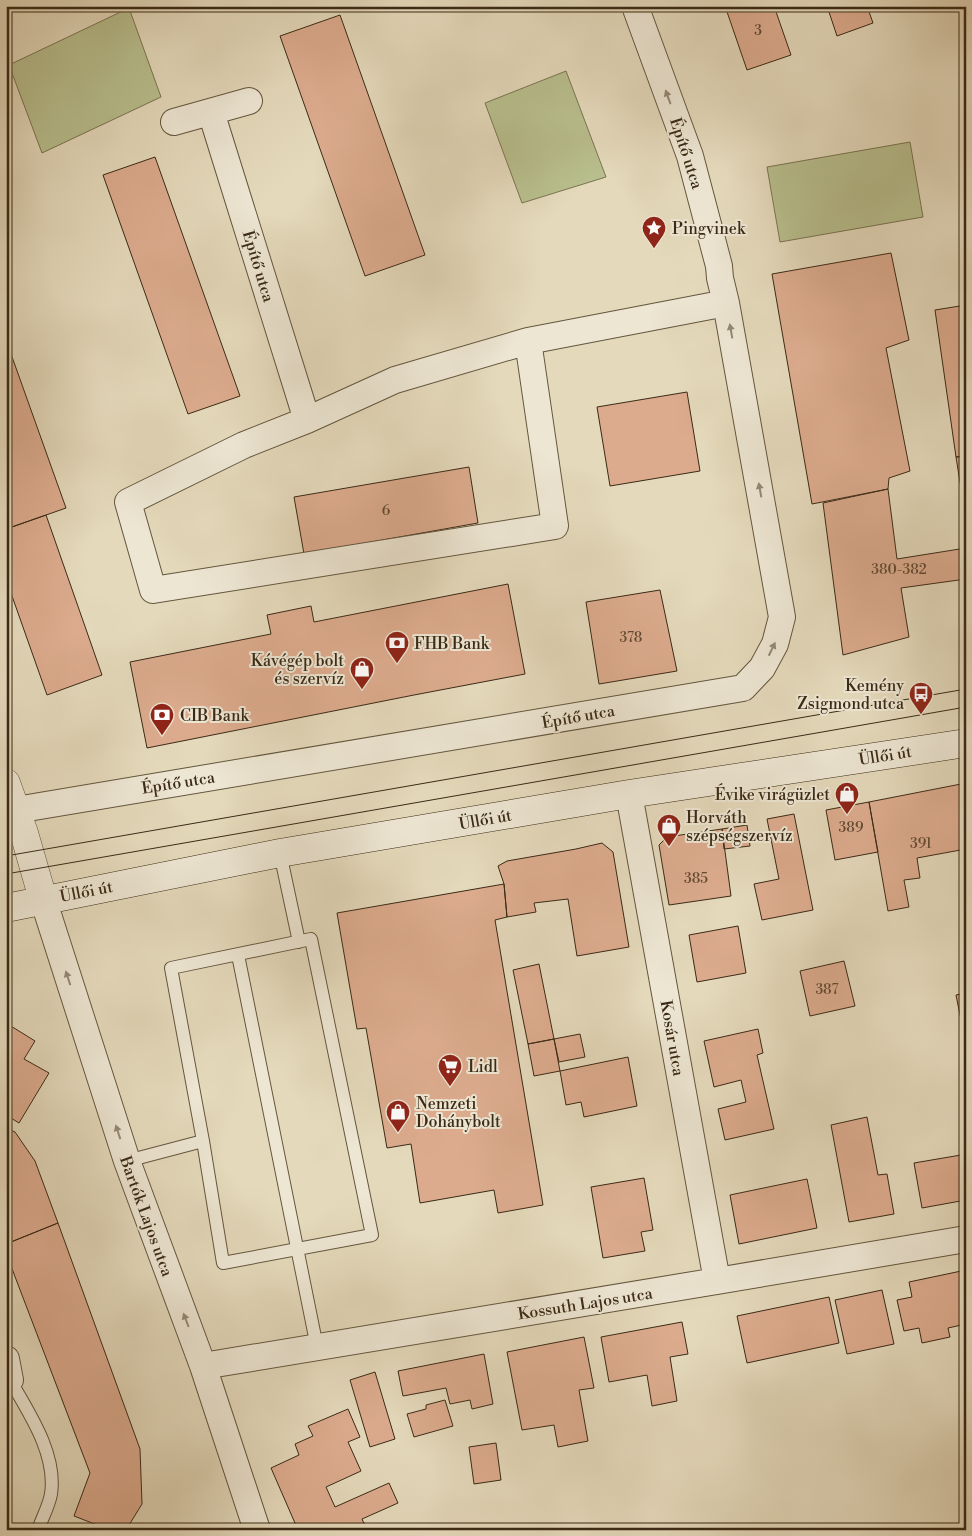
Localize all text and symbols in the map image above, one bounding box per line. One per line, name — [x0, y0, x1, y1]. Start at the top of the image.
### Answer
house number: 3 — [754, 22, 762, 40]
one-way arrow — [664, 89, 672, 104]
street label: Építő utca — [665, 114, 709, 192]
place icon: Pingvinek — [641, 215, 667, 249]
place label: Pingvinek — [672, 219, 747, 239]
street label: Építő utca — [238, 227, 281, 305]
one-way arrow — [726, 322, 734, 338]
one-way arrow — [755, 482, 763, 498]
house number: 6 — [382, 502, 391, 520]
house number: 380-382 — [871, 561, 927, 579]
house number: 378 — [620, 629, 642, 647]
bank icon: FHB Bank — [384, 630, 410, 664]
place label: FHB Bank — [414, 634, 491, 654]
one-way arrow — [768, 642, 776, 656]
place label: Kávégép bolt és szervíz — [251, 651, 344, 689]
shop icon: Kávégép bolt és szervíz — [349, 656, 375, 690]
place label: Kemény Zsigmond utca — [797, 676, 905, 714]
bus stop icon: Kemény Zsigmond utca — [908, 681, 934, 715]
street label: Építő utca — [540, 699, 617, 733]
bank icon: CIB Bank — [149, 702, 175, 736]
place label: CIB Bank — [180, 706, 250, 726]
street label: Üllői út — [857, 740, 914, 770]
street label: Építő utca — [140, 765, 217, 799]
shop icon: Évike virágüzlet — [834, 781, 860, 815]
place label: Évike virágüzlet — [715, 783, 830, 805]
street label: Üllői út — [457, 803, 514, 834]
place label: Horváth szépségszervíz — [686, 808, 793, 846]
shop icon: Horváth szépségszervíz — [656, 813, 682, 847]
house number: 389 — [839, 819, 863, 837]
house number: 391 — [910, 835, 932, 853]
house number: 385 — [684, 870, 708, 888]
street label: Üllői út — [58, 875, 115, 907]
one-way arrow — [64, 970, 72, 985]
house number: 387 — [815, 981, 839, 999]
street label: Kosár utca — [656, 999, 689, 1079]
supermarket icon: Lidl — [437, 1053, 463, 1087]
place label: Lidl — [468, 1057, 498, 1077]
place label: Nemzeti Dohánybolt — [416, 1094, 501, 1132]
shop icon: Nemzeti Dohánybolt — [385, 1099, 411, 1133]
one-way arrow — [114, 1125, 121, 1140]
street label: Bartók Lajos utca — [115, 1152, 177, 1280]
street label: Kossuth Lajos utca — [516, 1283, 655, 1325]
one-way arrow — [182, 1312, 190, 1327]

